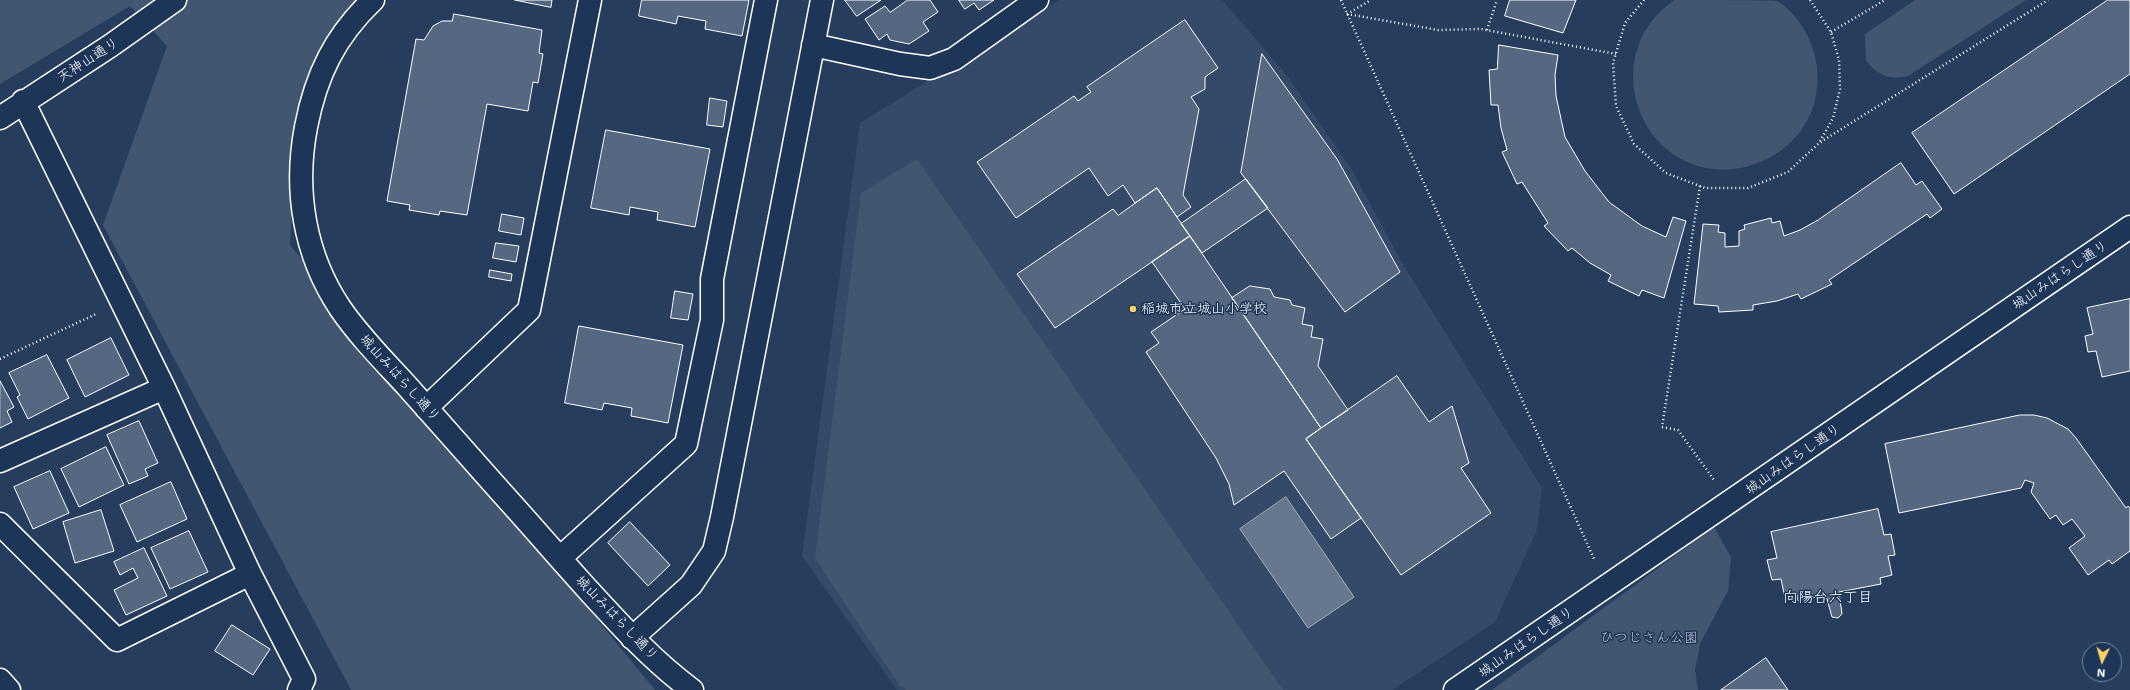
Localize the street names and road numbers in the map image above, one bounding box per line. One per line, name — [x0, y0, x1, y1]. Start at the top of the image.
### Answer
street label: 天神山通り — [54, 34, 122, 86]
street label: 城山みはらし通り — [2009, 237, 2111, 313]
street label: 城山みはらし通り — [356, 331, 444, 425]
street label: 城山みはらし通り — [1742, 420, 1844, 498]
street label: 城山みはらし通り — [572, 572, 662, 664]
street label: 城山みはらし通り — [1475, 603, 1577, 681]

